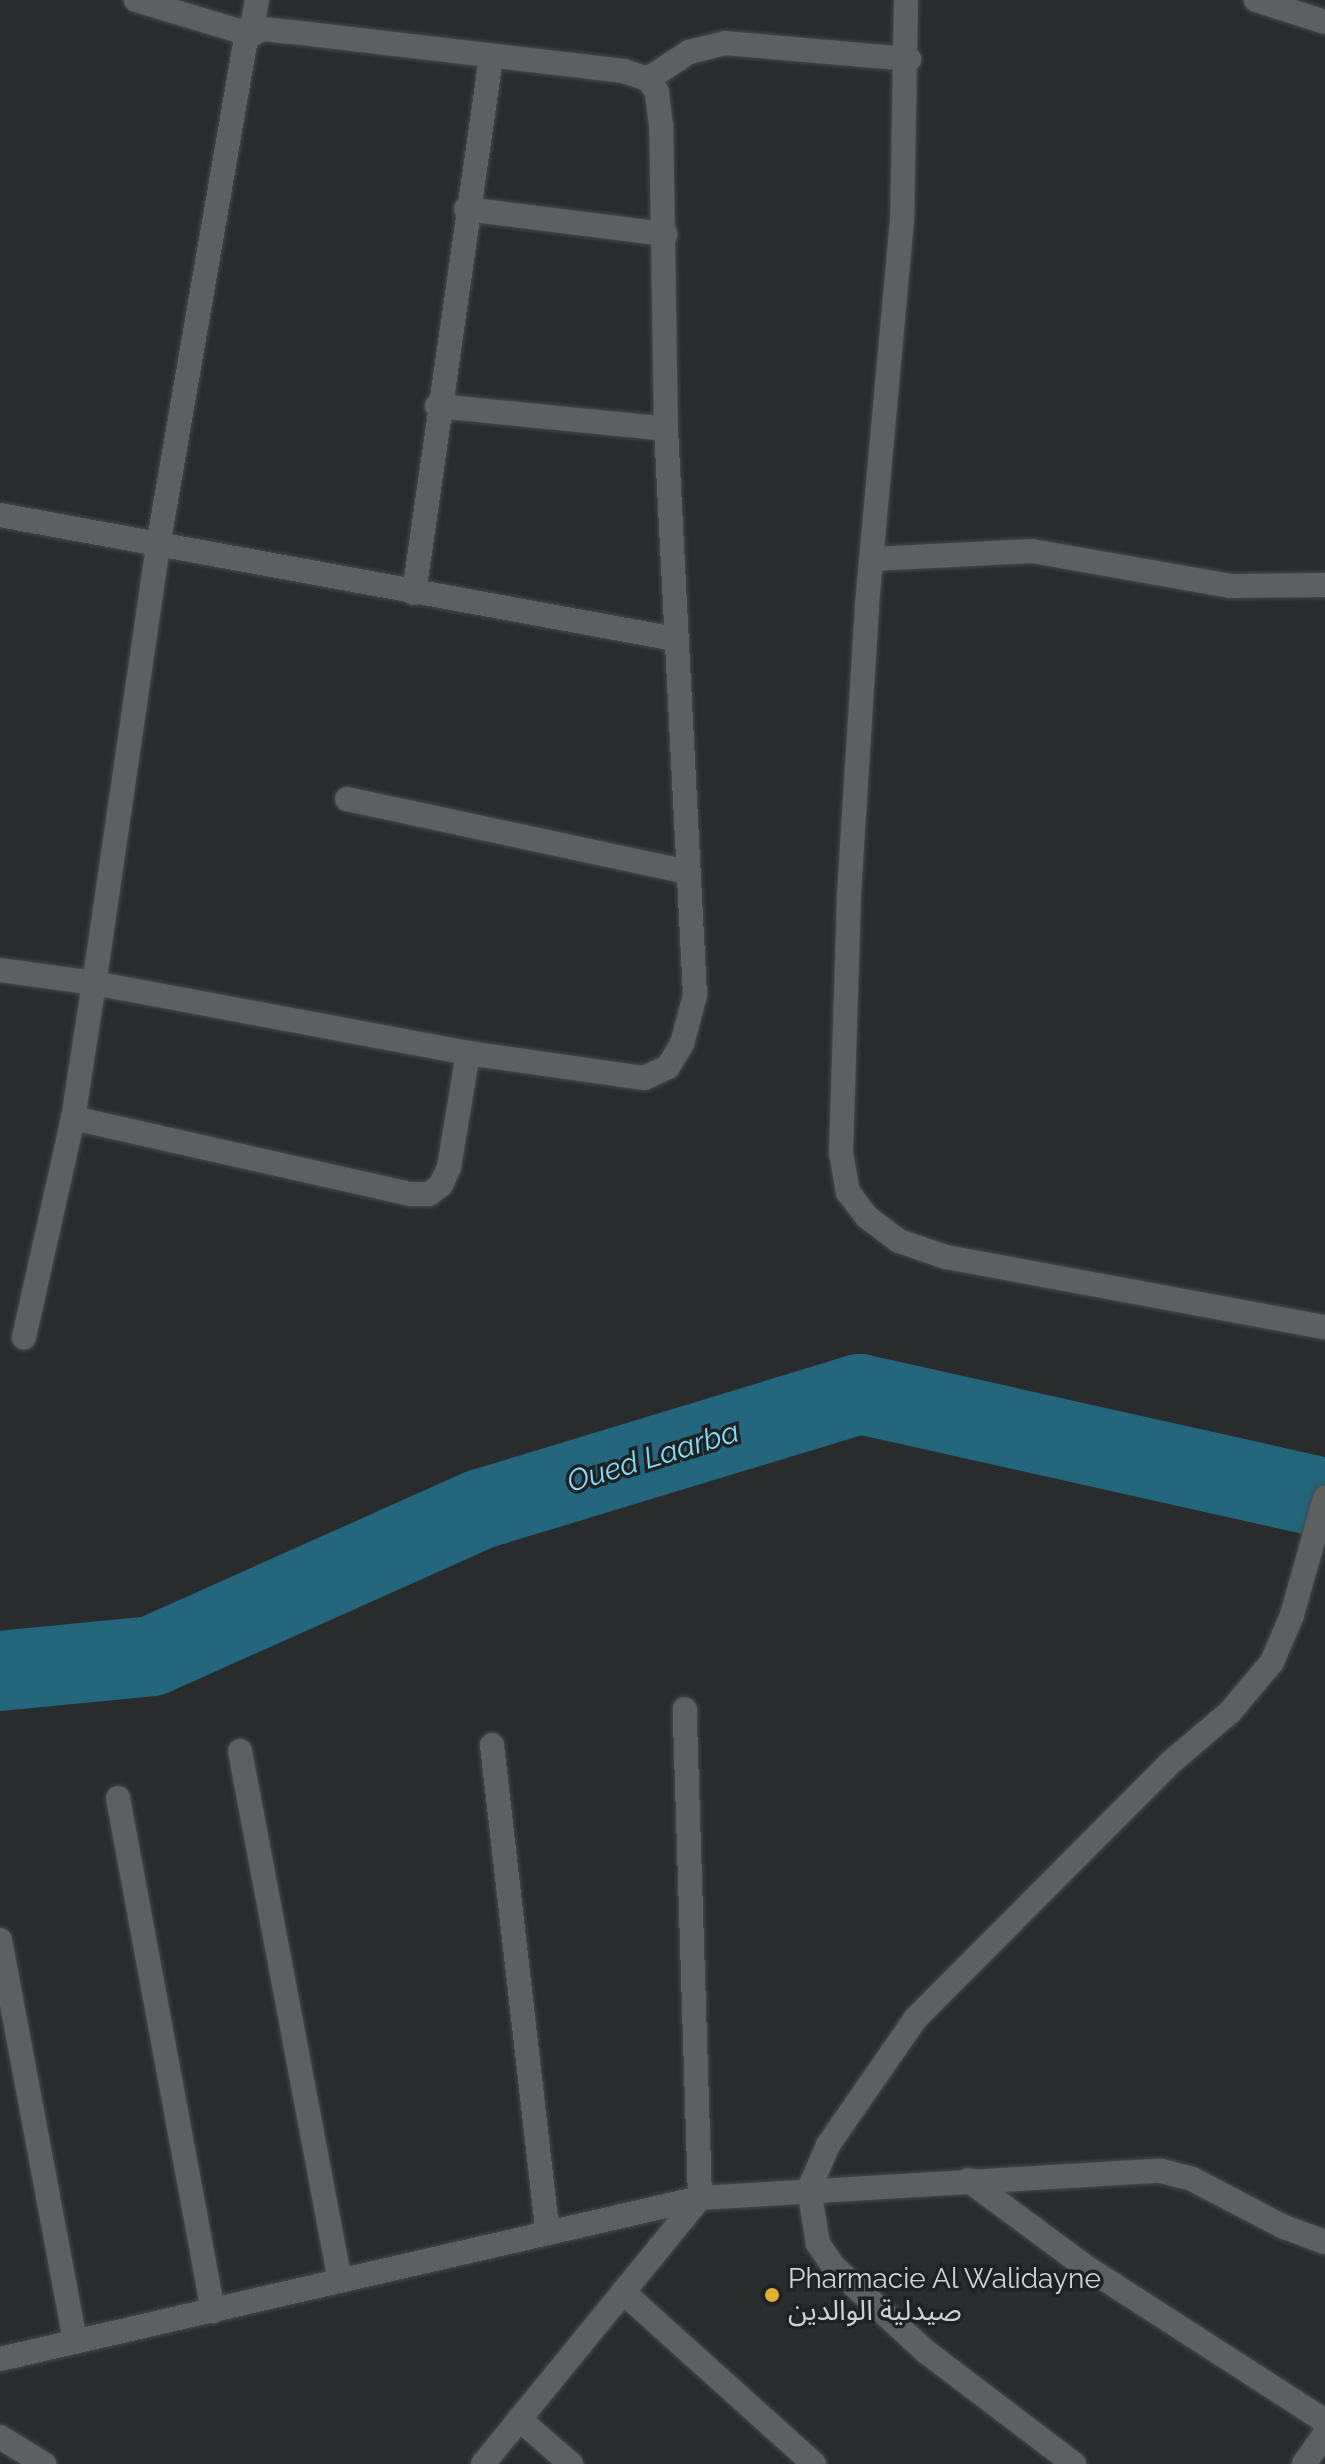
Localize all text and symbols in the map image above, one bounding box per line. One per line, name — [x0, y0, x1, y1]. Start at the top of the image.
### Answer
water label: Oued Laarba — [563, 1414, 743, 1500]
place label: Pharmacie Al Walidayne صيدلية الوالدين — [788, 2262, 1104, 2328]
marker: Pharmacie Al Walidayne صيدلية الوالدين — [763, 2286, 781, 2304]

